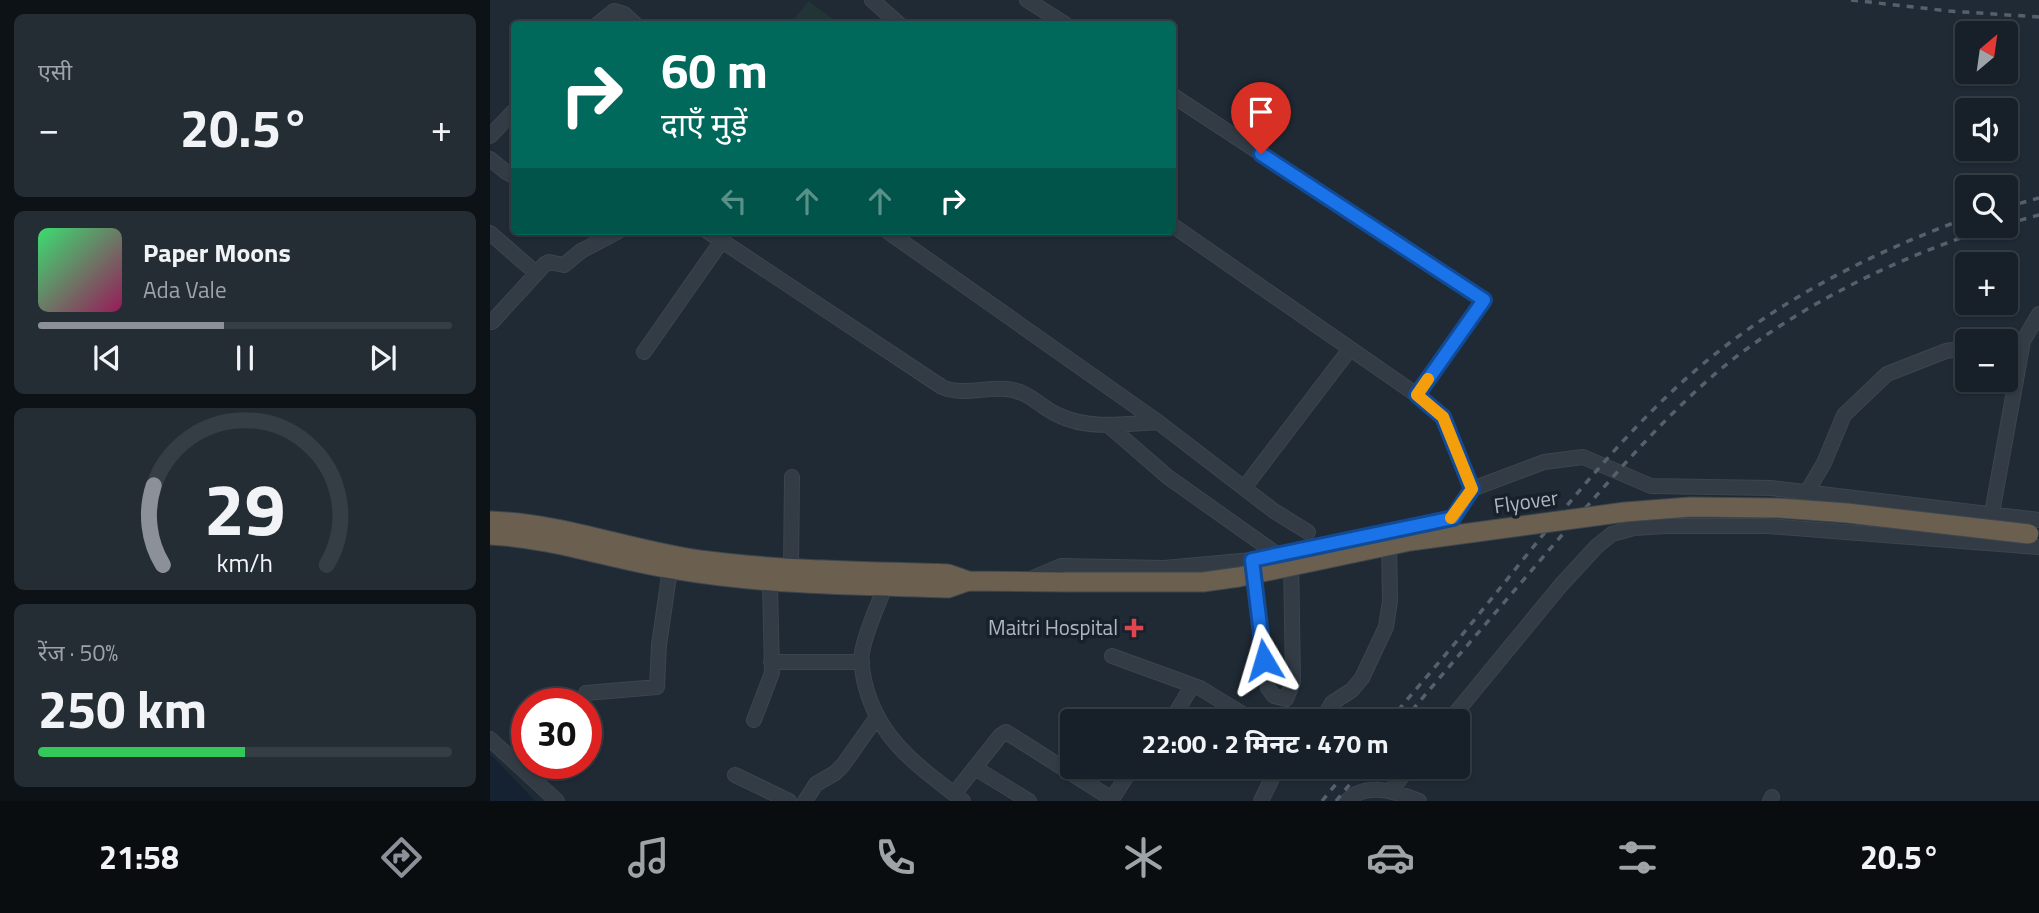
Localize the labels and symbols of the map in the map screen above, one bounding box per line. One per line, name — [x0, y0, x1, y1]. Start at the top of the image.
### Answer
north arrow — [1955, 21, 2018, 84]
pin — [1231, 82, 1291, 154]
street label: Flyover — [1492, 481, 1560, 521]
place label: Maitri Hospital — [988, 611, 1118, 643]
marker: Maitri Hospital — [1124, 618, 1144, 638]
position arrow — [1227, 623, 1301, 697]
speed limit sign: 30 — [511, 688, 602, 779]

